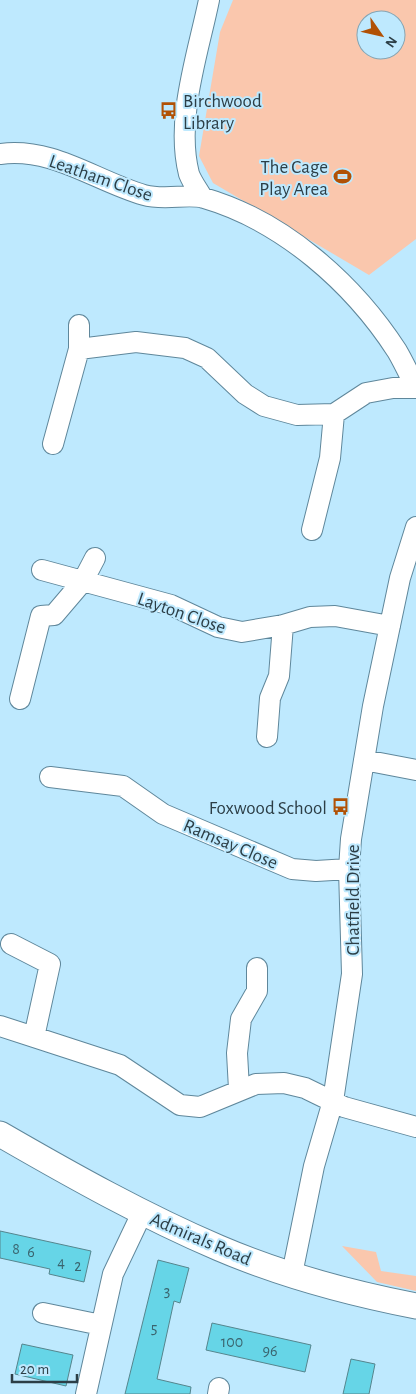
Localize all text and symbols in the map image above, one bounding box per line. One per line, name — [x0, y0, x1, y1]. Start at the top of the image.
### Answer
north arrow — [356, 10, 406, 60]
text: N — [382, 34, 399, 50]
place label: Birchwood Library — [183, 92, 262, 133]
bus stop icon: Birchwood Library — [159, 101, 179, 121]
street label: Leatham Close — [46, 152, 155, 205]
place label: The Cage Play Area — [259, 158, 328, 199]
sports icon: The Cage Play Area — [332, 167, 352, 187]
street label: Layton Close — [135, 589, 228, 637]
bus stop icon: Foxwood School — [331, 797, 351, 817]
place label: Foxwood School — [209, 799, 327, 818]
street label: Ramsay Close — [180, 816, 280, 873]
street label: Chatfield Drive — [344, 844, 363, 956]
street label: Admirals Road — [147, 1210, 254, 1269]
house number: 8 — [12, 1241, 20, 1257]
house number: 6 — [27, 1244, 35, 1260]
house number: 4 — [57, 1254, 65, 1270]
house number: 2 — [74, 1258, 82, 1274]
house number: 3 — [164, 1283, 170, 1299]
house number: 5 — [151, 1320, 157, 1336]
house number: 100 — [221, 1334, 243, 1350]
house number: 96 — [262, 1343, 278, 1359]
scale bar — [12, 1352, 78, 1384]
text: 20 m — [20, 1362, 49, 1377]

